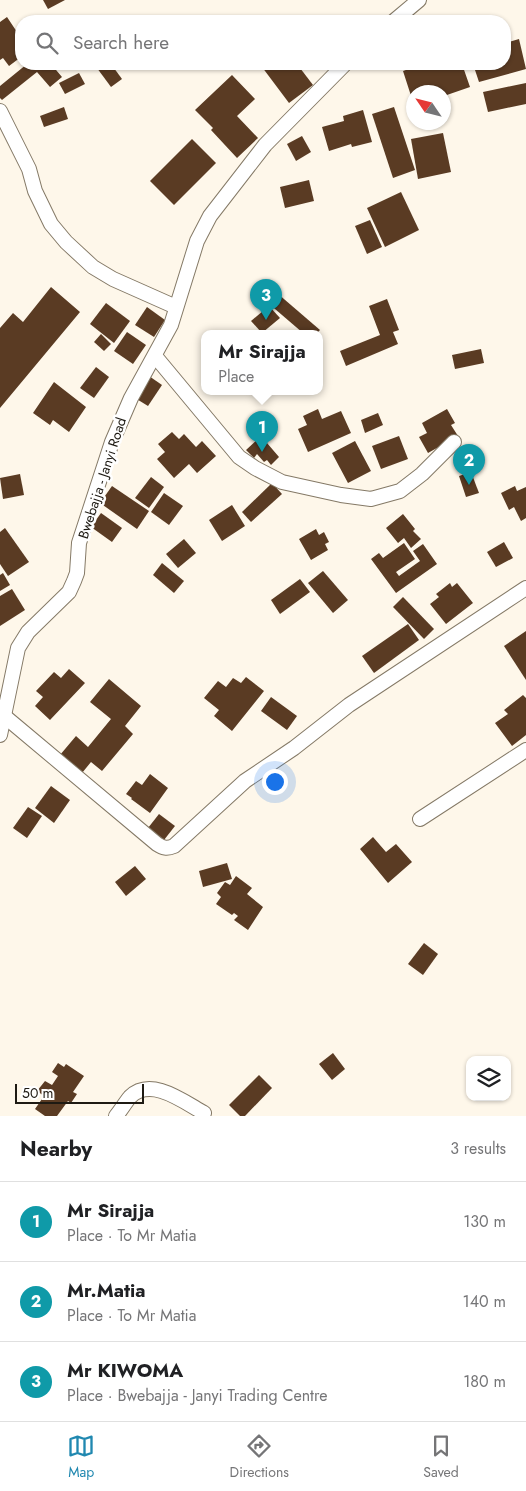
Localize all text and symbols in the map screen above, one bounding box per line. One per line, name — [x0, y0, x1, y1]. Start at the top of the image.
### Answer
search box — [15, 15, 511, 70]
icon: search — [33, 29, 61, 57]
text: Search here — [73, 29, 169, 56]
north arrow — [406, 85, 451, 130]
pin: 3 — [250, 279, 282, 320]
popup — [201, 330, 323, 395]
text: Mr Sirajja — [218, 338, 306, 365]
text: Place — [218, 365, 254, 388]
pin: 1 — [246, 411, 278, 452]
street label: Bwebajja - Janyi Road — [73, 415, 131, 541]
pin: 2 — [453, 444, 485, 485]
your location — [262, 769, 288, 795]
map controls — [466, 1056, 511, 1101]
button: layers — [466, 1056, 511, 1101]
scale bar — [15, 1081, 144, 1104]
text: 50 m — [22, 1083, 53, 1103]
text: Nearby — [20, 1134, 92, 1164]
text: 3 results — [450, 1137, 506, 1160]
text: Mr Sirajja — [67, 1197, 154, 1224]
text: 1 — [32, 1210, 40, 1233]
text: 130 m — [463, 1210, 506, 1233]
text: Place · To Mr Matia — [67, 1224, 196, 1247]
text: Mr.Matia — [67, 1277, 145, 1304]
text: 2 — [31, 1290, 41, 1313]
text: 140 m — [463, 1290, 506, 1313]
text: Place · To Mr Matia — [67, 1304, 196, 1327]
text: Mr KIWOMA — [67, 1357, 183, 1384]
text: 3 — [31, 1370, 41, 1393]
text: 180 m — [463, 1370, 506, 1393]
text: Place · Bwebajja - Janyi Trading Centre — [67, 1384, 327, 1407]
tab: Map — [67, 1432, 95, 1482]
tab: Directions — [230, 1432, 289, 1482]
tab: Saved — [423, 1432, 459, 1482]

